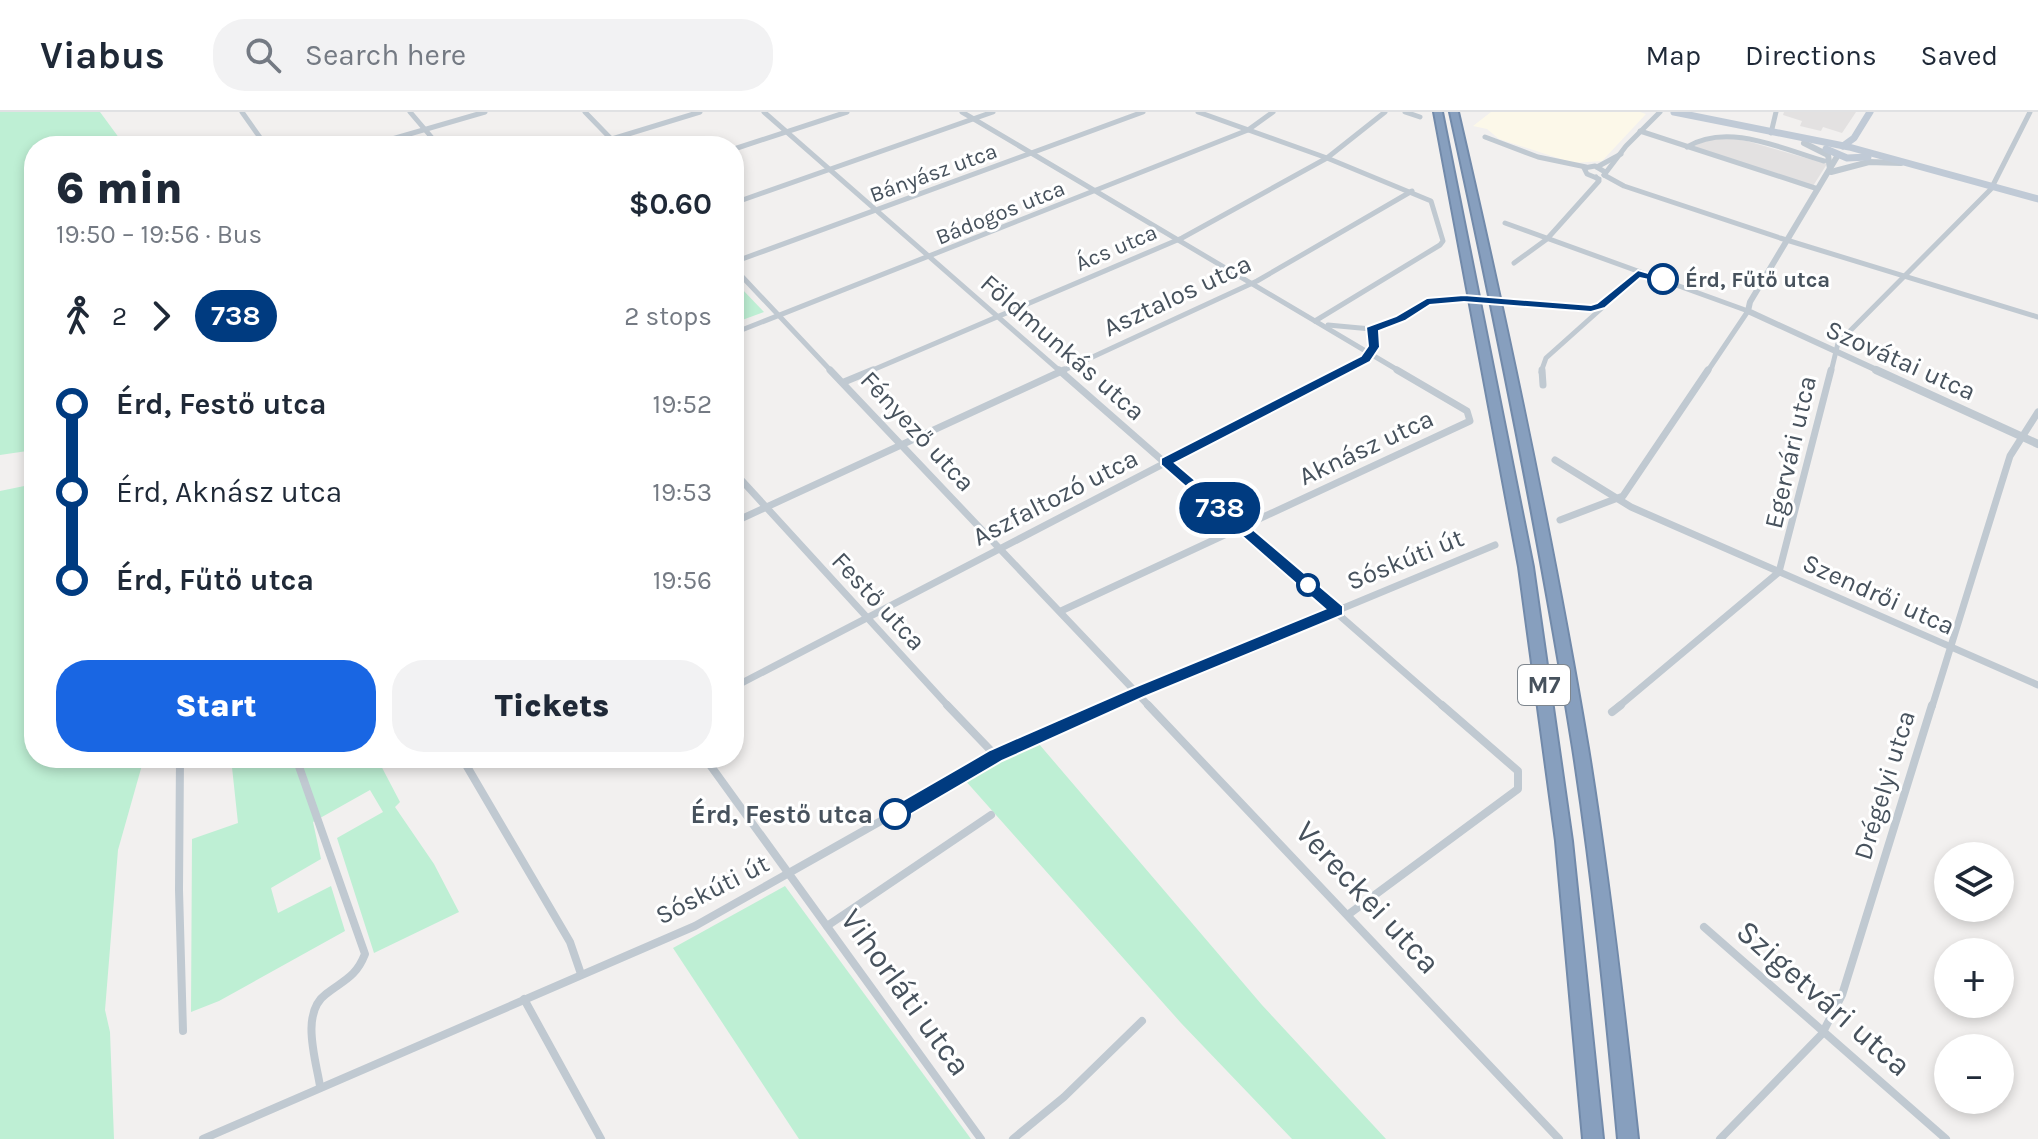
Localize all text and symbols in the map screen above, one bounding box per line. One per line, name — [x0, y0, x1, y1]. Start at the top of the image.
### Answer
search box — [213, 19, 773, 91]
text: Viabus — [40, 33, 165, 78]
icon: search — [241, 33, 285, 77]
text: Search here — [305, 37, 466, 73]
text: Map — [1646, 39, 1701, 72]
text: Directions — [1745, 39, 1877, 72]
text: Saved — [1921, 39, 1998, 72]
street label: Bányász utca — [866, 138, 1001, 208]
text: 6 min — [56, 163, 183, 214]
street label: Bádogos utca — [932, 175, 1069, 251]
text: $0.60 — [629, 186, 712, 222]
street label: Ács utca — [1071, 218, 1161, 277]
text: 19:50 – 19:56 · Bus — [56, 219, 262, 250]
street label: Asztalos utca — [1098, 248, 1256, 343]
marker: Érd, Fűtő utca — [1648, 264, 1678, 294]
place label: Érd, Fűtő utca — [1685, 266, 1830, 293]
street label: Földmunkás utca — [974, 268, 1151, 427]
icon: walk — [56, 294, 100, 338]
icon: forward — [139, 294, 183, 338]
text: 738 — [211, 299, 261, 332]
text: 2 — [112, 301, 127, 332]
text: 2 stops — [624, 301, 712, 332]
street label: Szovátai utca — [1821, 314, 1981, 407]
street label: Fényező utca — [854, 365, 981, 498]
street label: Egervári utca — [1758, 373, 1823, 532]
text: Érd, Festő utca — [116, 386, 327, 422]
text: 19:52 — [653, 389, 712, 420]
street label: Aknász utca — [1294, 403, 1438, 492]
street label: Aszfaltozó utca — [967, 442, 1143, 552]
text: Érd, Aknász utca — [116, 474, 342, 510]
text: 19:53 — [652, 477, 712, 508]
line badge: 738 — [1174, 482, 1266, 534]
text: 738 — [1195, 491, 1245, 524]
street label: Sóskúti út — [1342, 522, 1468, 597]
street label: Festő utca — [825, 546, 932, 657]
street label: Szendrői utca — [1798, 547, 1960, 642]
text: Érd, Fűtő utca — [116, 562, 314, 598]
text: 19:56 — [653, 565, 712, 596]
unlabelled marker — [1297, 574, 1319, 596]
button: Start — [56, 660, 376, 752]
button: Tickets — [392, 660, 712, 752]
road number: M7 — [1518, 665, 1570, 705]
street label: Drégelyi utca — [1847, 707, 1922, 864]
place label: Érd, Festő utca — [690, 798, 873, 830]
marker: Érd, Festő utca — [880, 799, 910, 829]
street label: Vereckei utca — [1288, 813, 1448, 981]
map controls — [1934, 842, 2014, 1114]
button: layers — [1934, 842, 2014, 922]
street label: Sóskúti út — [650, 848, 774, 931]
street label: Vihorláti utca — [833, 902, 979, 1083]
street label: Szigetvári utca — [1729, 913, 1918, 1084]
button: + — [1934, 938, 2014, 1018]
button: − — [1934, 1034, 2014, 1114]

